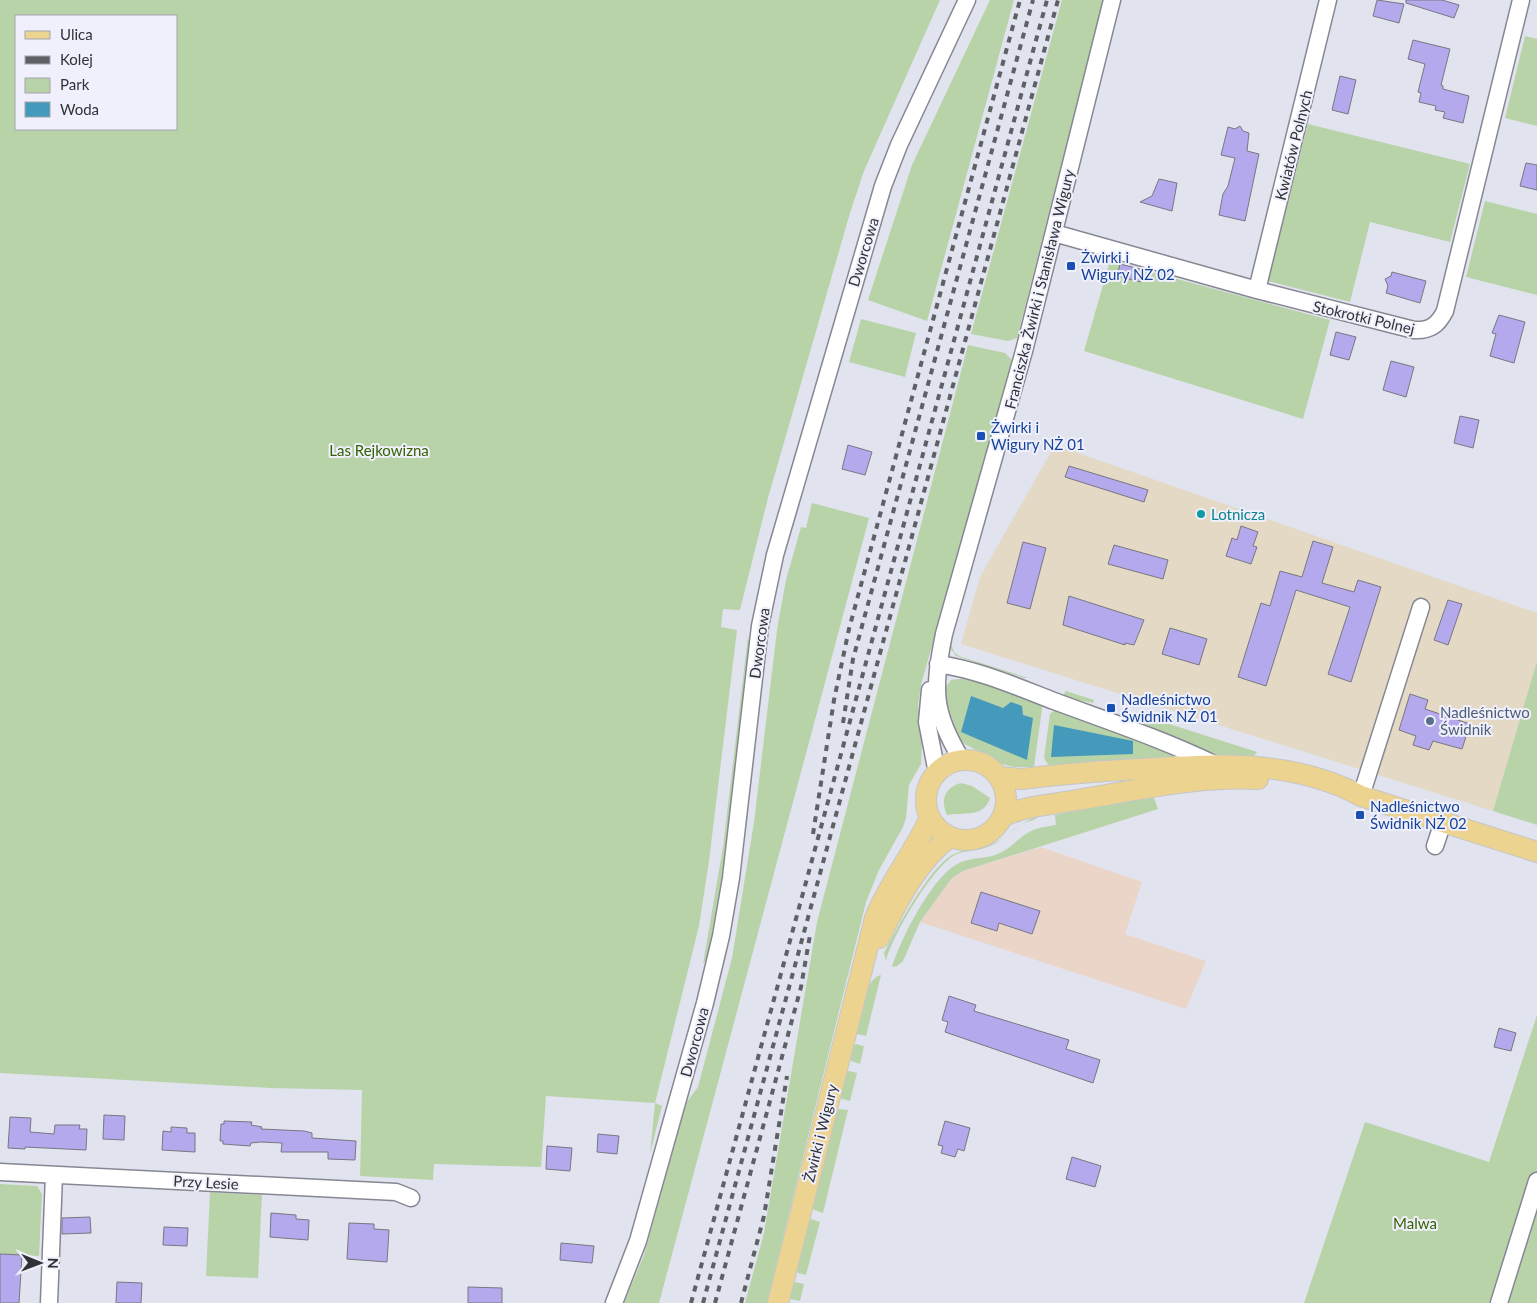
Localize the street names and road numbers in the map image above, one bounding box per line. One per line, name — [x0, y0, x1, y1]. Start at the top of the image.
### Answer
street label: Kwiatów Polnych — [1271, 88, 1315, 202]
street label: Franciszka Żwirki i Stanisława Wigury — [1000, 167, 1078, 411]
street label: Dworcowa — [844, 215, 882, 289]
street label: Stokrotki Polnej — [1311, 297, 1417, 337]
street label: Dworcowa — [745, 606, 773, 680]
street label: Dworcowa — [676, 1005, 712, 1079]
street label: Żwirki i Wigury — [799, 1082, 841, 1184]
street label: Przy Lesie — [173, 1171, 239, 1193]

